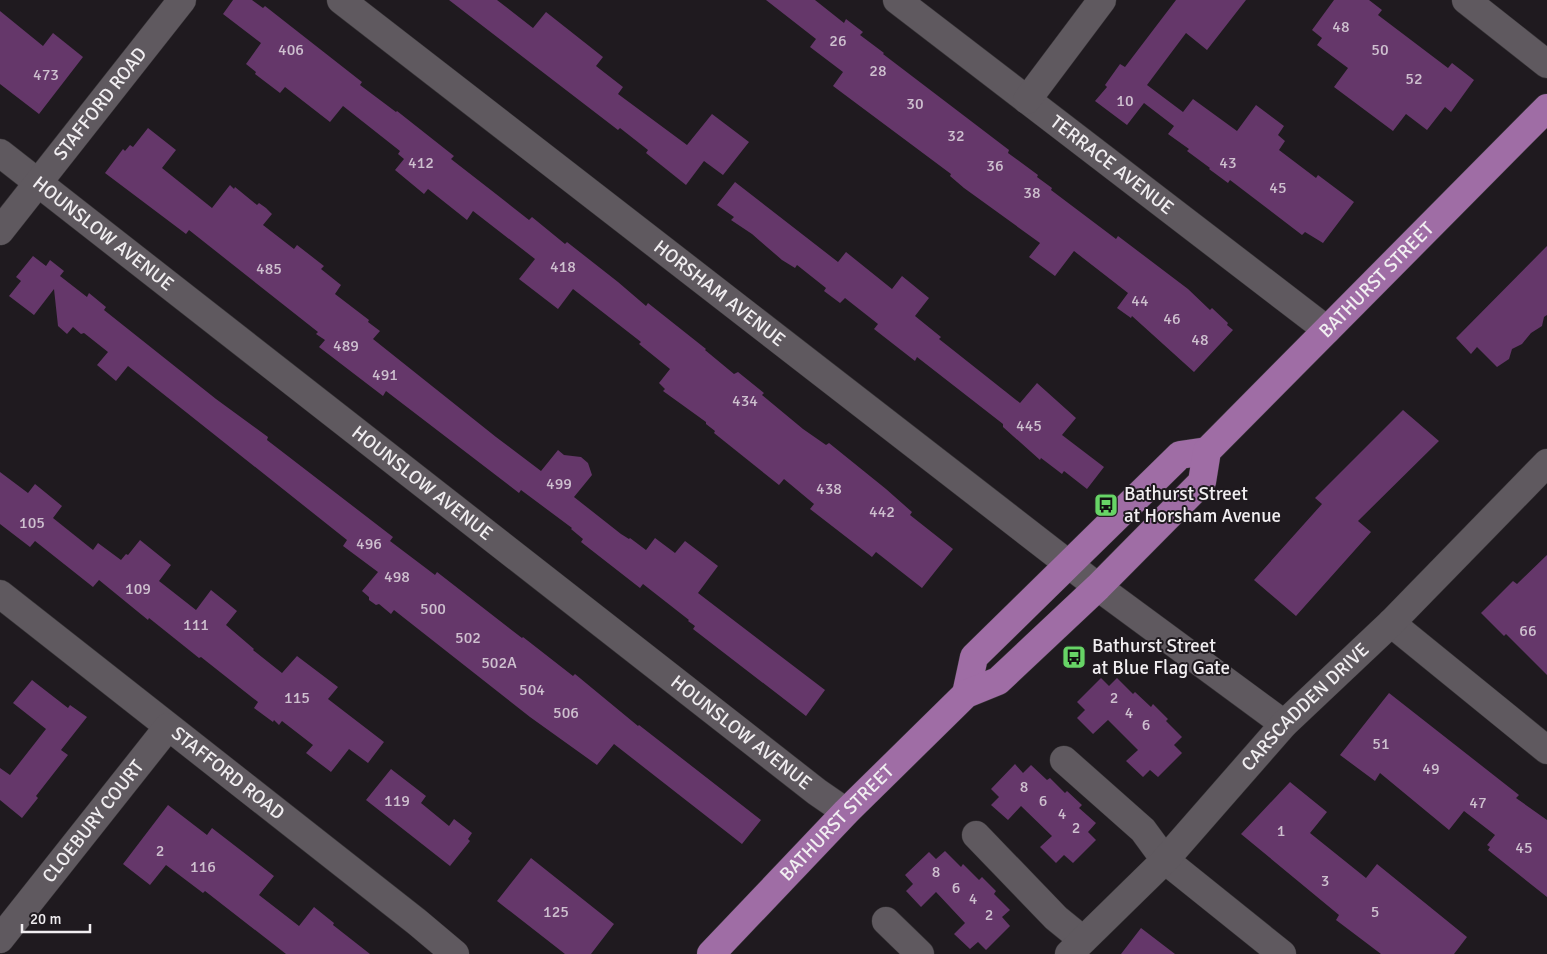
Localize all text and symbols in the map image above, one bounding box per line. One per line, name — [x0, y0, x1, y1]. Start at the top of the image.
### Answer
house number: 48 — [1332, 17, 1350, 37]
house number: 26 — [829, 31, 847, 51]
house number: 406 — [278, 40, 304, 60]
house number: 50 — [1371, 40, 1389, 60]
street label: STAFFORD ROAD — [48, 42, 152, 165]
house number: 28 — [869, 61, 887, 81]
house number: 473 — [33, 65, 59, 85]
house number: 52 — [1405, 69, 1423, 89]
house number: 10 — [1116, 91, 1134, 111]
house number: 30 — [906, 94, 924, 114]
street label: TERRACE AVENUE — [1045, 110, 1179, 220]
house number: 32 — [947, 126, 965, 146]
house number: 412 — [408, 153, 434, 173]
house number: 43 — [1219, 153, 1237, 173]
house number: 36 — [986, 156, 1004, 176]
street label: HOUNSLOW AVENUE — [28, 171, 179, 296]
house number: 45 — [1269, 178, 1287, 198]
house number: 38 — [1023, 183, 1041, 203]
street label: BATHURST STREET — [1314, 217, 1440, 343]
street label: HORSHAM AVENUE — [649, 235, 790, 352]
house number: 418 — [550, 257, 576, 277]
house number: 485 — [256, 259, 282, 279]
house number: 44 — [1131, 291, 1149, 311]
house number: 46 — [1163, 309, 1181, 329]
house number: 48 — [1191, 330, 1209, 350]
house number: 489 — [333, 336, 359, 356]
house number: 491 — [372, 365, 398, 385]
house number: 434 — [732, 391, 758, 411]
house number: 445 — [1016, 416, 1042, 436]
street label: HOUNSLOW AVENUE — [347, 421, 498, 546]
house number: 499 — [546, 474, 572, 494]
house number: 438 — [816, 479, 842, 499]
place label: Bathurst Street at Horsham Avenue — [1124, 482, 1281, 528]
bus stop icon: Bathurst Street at Horsham Avenue — [1093, 492, 1119, 518]
house number: 442 — [869, 502, 895, 522]
house number: 105 — [19, 513, 45, 533]
house number: 496 — [356, 534, 382, 554]
house number: 498 — [384, 567, 410, 587]
house number: 109 — [125, 579, 151, 599]
house number: 500 — [420, 599, 446, 619]
house number: 111 — [183, 615, 209, 635]
house number: 66 — [1519, 621, 1537, 641]
house number: 502 — [455, 628, 481, 648]
place label: Bathurst Street at Blue Flag Gate — [1092, 634, 1230, 680]
street label: CARSCADDEN DRIVE — [1236, 638, 1374, 776]
bus stop icon: Bathurst Street at Blue Flag Gate — [1061, 644, 1087, 670]
house number: 502A — [481, 653, 517, 673]
street label: HOUNSLOW AVENUE — [666, 670, 817, 795]
house number: 504 — [519, 680, 545, 700]
house number: 115 — [284, 688, 310, 708]
house number: 2 — [1110, 688, 1118, 708]
house number: 506 — [553, 703, 579, 723]
house number: 4 — [1125, 703, 1134, 723]
house number: 6 — [1142, 715, 1150, 735]
street label: STAFFORD ROAD — [167, 721, 289, 825]
house number: 51 — [1372, 734, 1390, 754]
street label: CLOEBURY COURT — [37, 755, 150, 888]
street label: BATHURST STREET — [775, 759, 900, 886]
house number: 49 — [1422, 759, 1440, 779]
house number: 8 — [1020, 777, 1028, 797]
house number: 119 — [384, 791, 410, 811]
house number: 6 — [1039, 791, 1047, 811]
house number: 47 — [1469, 793, 1487, 813]
house number: 4 — [1058, 804, 1067, 824]
house number: 2 — [1072, 818, 1080, 838]
house number: 1 — [1277, 821, 1285, 841]
house number: 45 — [1515, 838, 1533, 858]
house number: 2 — [156, 841, 164, 861]
house number: 116 — [190, 857, 216, 877]
house number: 8 — [932, 862, 940, 882]
house number: 3 — [1321, 871, 1329, 891]
house number: 6 — [952, 878, 960, 898]
house number: 4 — [969, 889, 978, 909]
scale bar — [22, 902, 90, 934]
house number: 125 — [543, 902, 569, 922]
house number: 5 — [1371, 902, 1379, 922]
house number: 2 — [985, 905, 993, 925]
text: 20 m — [30, 910, 61, 928]

